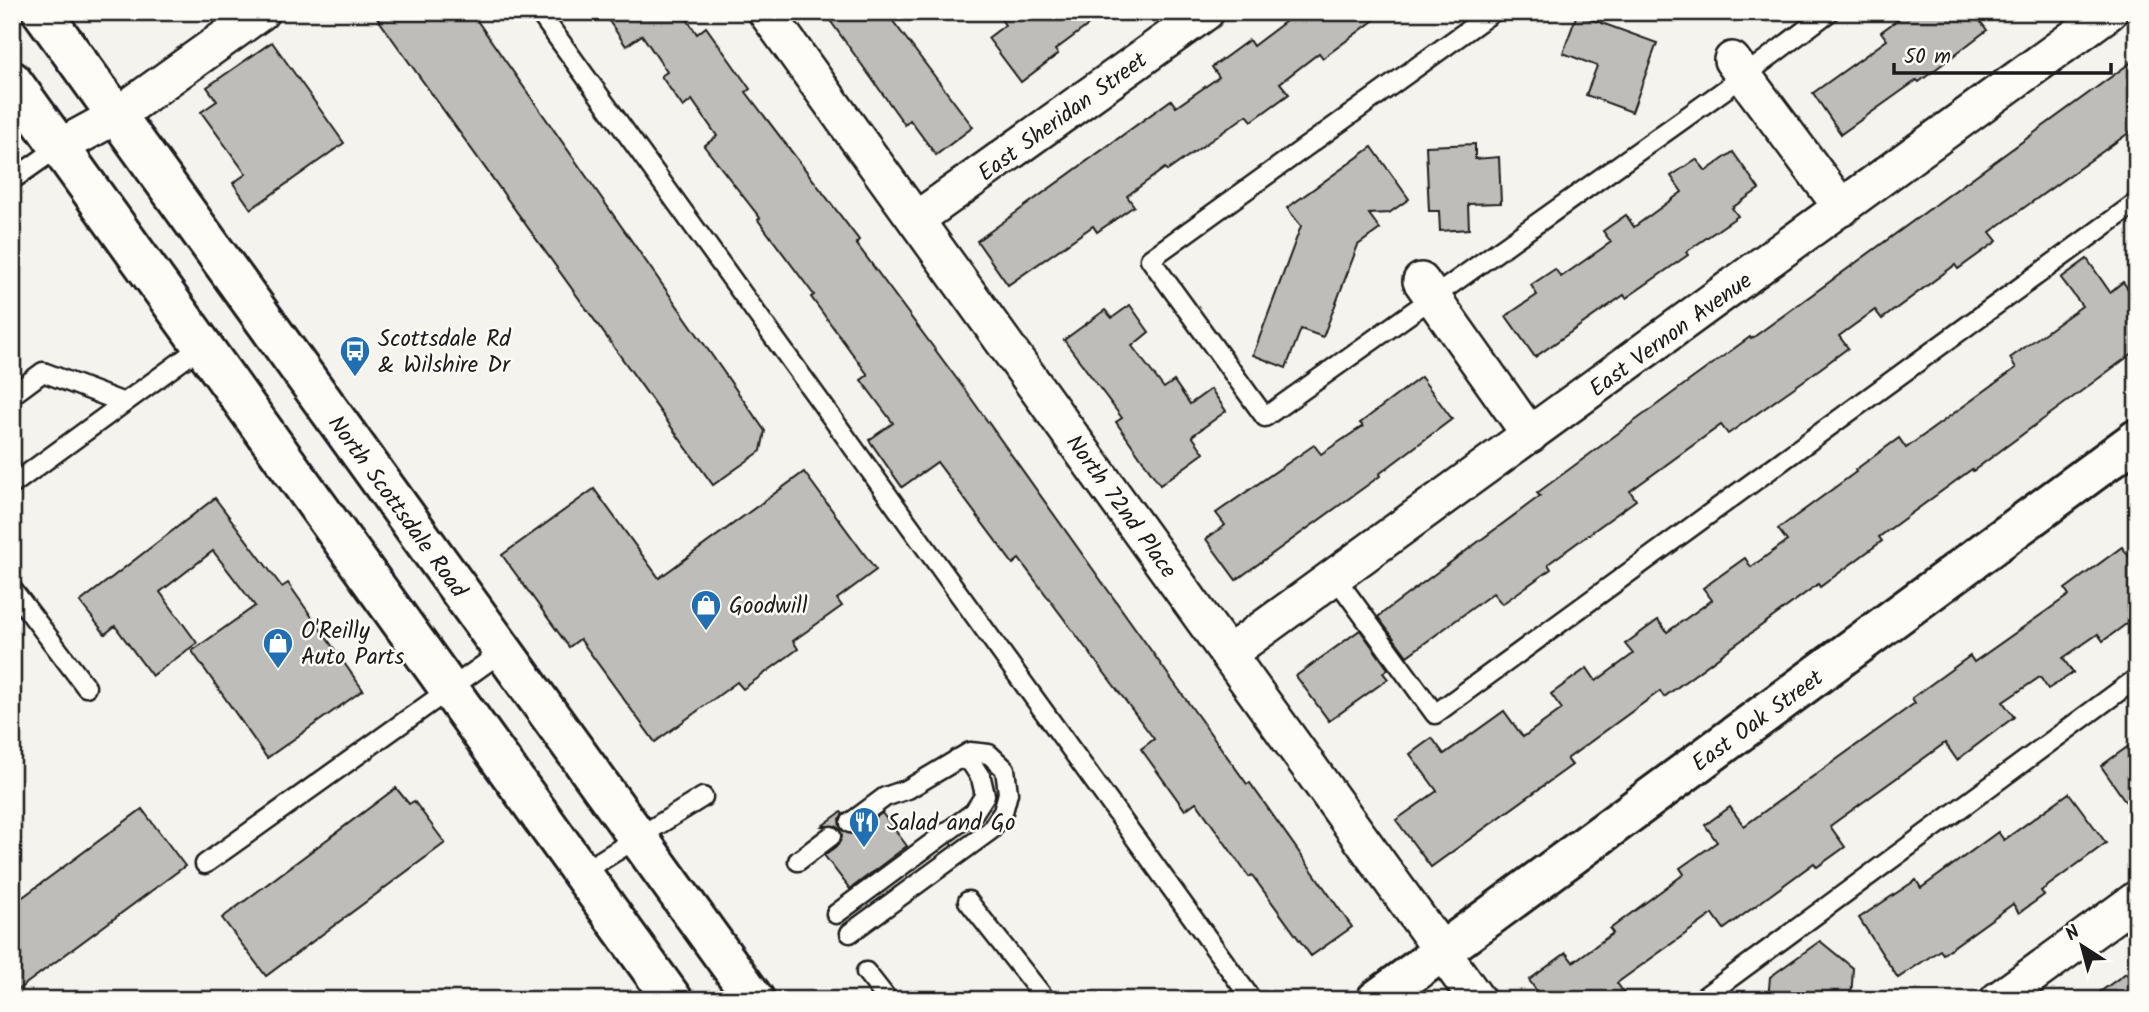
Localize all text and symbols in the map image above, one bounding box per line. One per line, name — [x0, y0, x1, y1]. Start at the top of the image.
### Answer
scale bar — [1894, 32, 2110, 76]
text: 50 m — [1904, 41, 1951, 74]
street label: East Sheridan Street — [971, 43, 1156, 192]
street label: East Vernon Avenue — [1582, 264, 1760, 407]
place label: Scottsdale Rd & Wilshire Dr — [378, 322, 511, 384]
bus stop icon: Scottsdale Rd & Wilshire Dr — [338, 334, 372, 378]
street label: North Scottsdale Road — [318, 408, 475, 606]
street label: North 72nd Place — [1056, 428, 1185, 587]
shop icon: Goodwill — [689, 588, 723, 632]
place label: Goodwill — [729, 589, 808, 625]
place label: O'Reilly Auto Parts — [301, 614, 404, 676]
shop icon: O'Reilly Auto Parts — [261, 626, 295, 670]
street label: East Oak Street — [1685, 661, 1832, 782]
restaurant icon: Salad and Go — [847, 805, 881, 849]
place label: Salad and Go — [887, 806, 1015, 842]
north arrow — [2048, 911, 2118, 981]
text: N — [2060, 918, 2087, 950]

